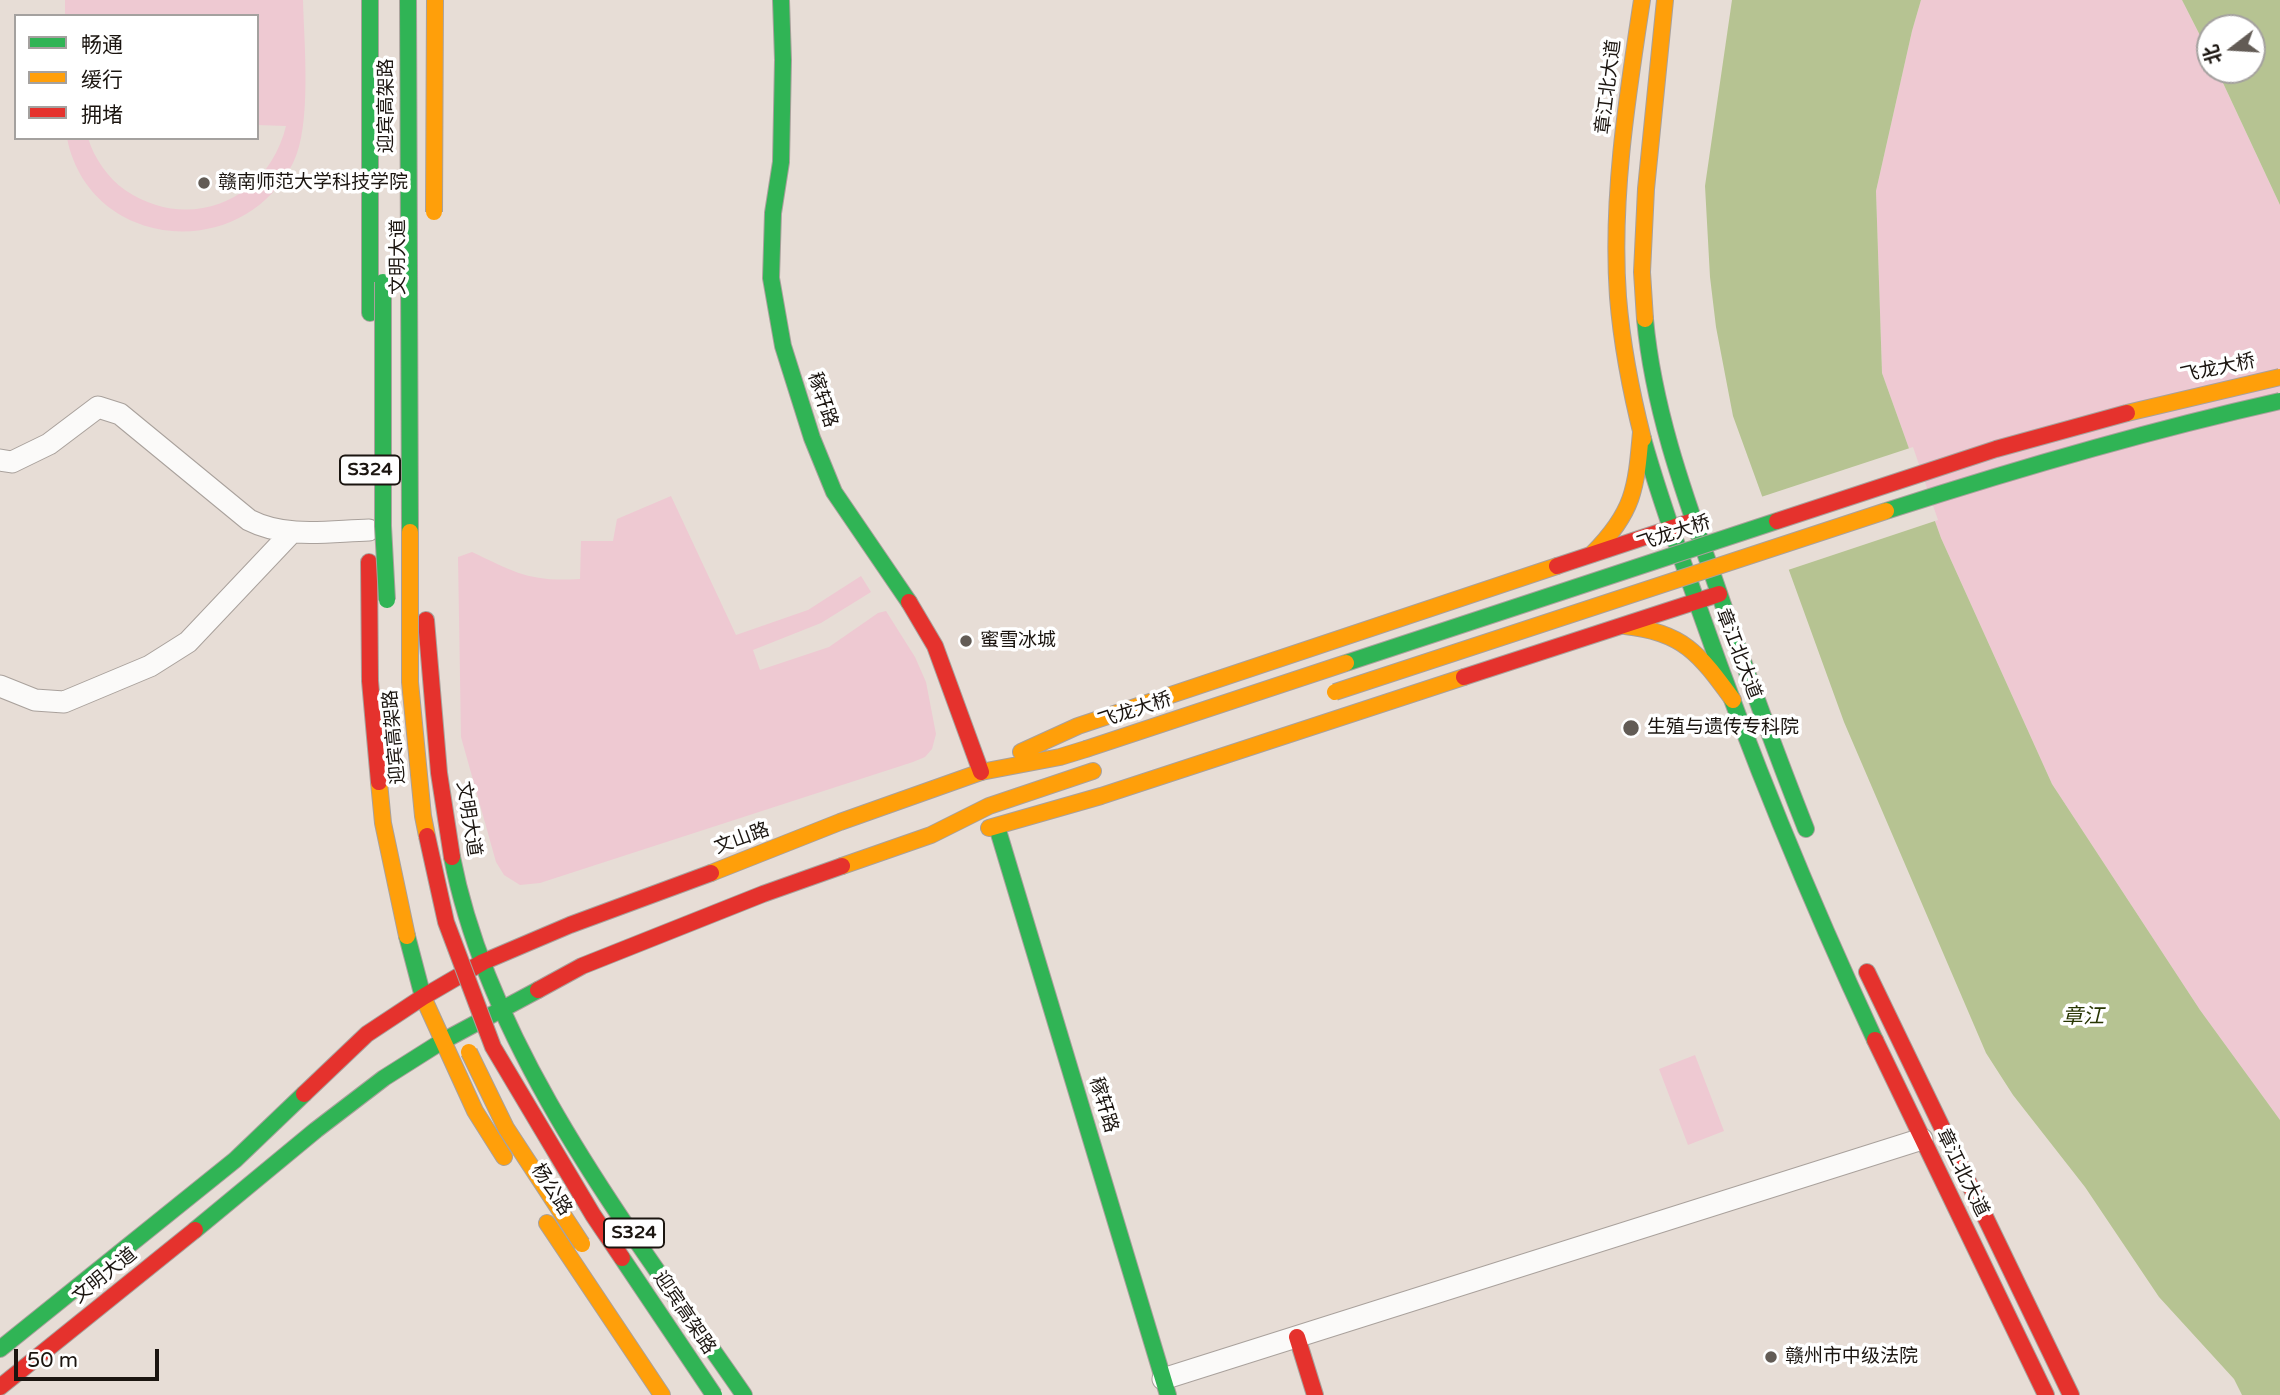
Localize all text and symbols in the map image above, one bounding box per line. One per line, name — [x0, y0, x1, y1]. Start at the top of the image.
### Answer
legend — [14, 14, 259, 140]
north arrow — [2196, 14, 2266, 84]
text: 畅通 — [81, 33, 123, 58]
street label: 章江北大道 — [1592, 38, 1626, 136]
text: 北 — [2200, 42, 2226, 67]
street label: 迎宾高架路 — [376, 59, 398, 153]
text: 缓行 — [81, 68, 123, 93]
text: 拥堵 — [81, 103, 123, 128]
place label: 赣南师范大学科技学院 — [218, 172, 408, 194]
marker: 赣南师范大学科技学院 — [196, 175, 212, 191]
street label: 文明大道 — [388, 219, 410, 295]
street label: 飞龙大桥 — [2178, 350, 2258, 388]
street label: 稼轩路 — [802, 369, 842, 431]
road number: S324 — [340, 456, 400, 484]
street label: 飞龙大桥 — [1634, 511, 1714, 557]
street label: 章江北大道 — [1710, 606, 1766, 702]
place label: 蜜雪冰城 — [980, 630, 1056, 652]
marker: 蜜雪冰城 — [958, 633, 974, 649]
street label: 飞龙大桥 — [1095, 688, 1175, 734]
street label: 迎宾高架路 — [380, 689, 410, 785]
place label: 生殖与遗传专科院 — [1647, 717, 1799, 739]
marker: 生殖与遗传专科院 — [1621, 718, 1641, 738]
street label: 文明大道 — [451, 780, 485, 858]
street label: 文山路 — [711, 819, 773, 859]
water label: 章江 — [2062, 1004, 2104, 1030]
street label: 稼轩路 — [1084, 1074, 1122, 1136]
street label: 章江北大道 — [1931, 1125, 1993, 1221]
street label: 杨公路 — [526, 1160, 576, 1220]
road number: S324 — [604, 1218, 664, 1248]
street label: 文明大道 — [68, 1243, 142, 1309]
street label: 迎宾高架路 — [648, 1267, 720, 1359]
scale bar — [18, 1336, 163, 1380]
place label: 赣州市中级法院 — [1785, 1346, 1918, 1368]
text: 50 m — [27, 1348, 78, 1373]
marker: 赣州市中级法院 — [1763, 1349, 1779, 1365]

